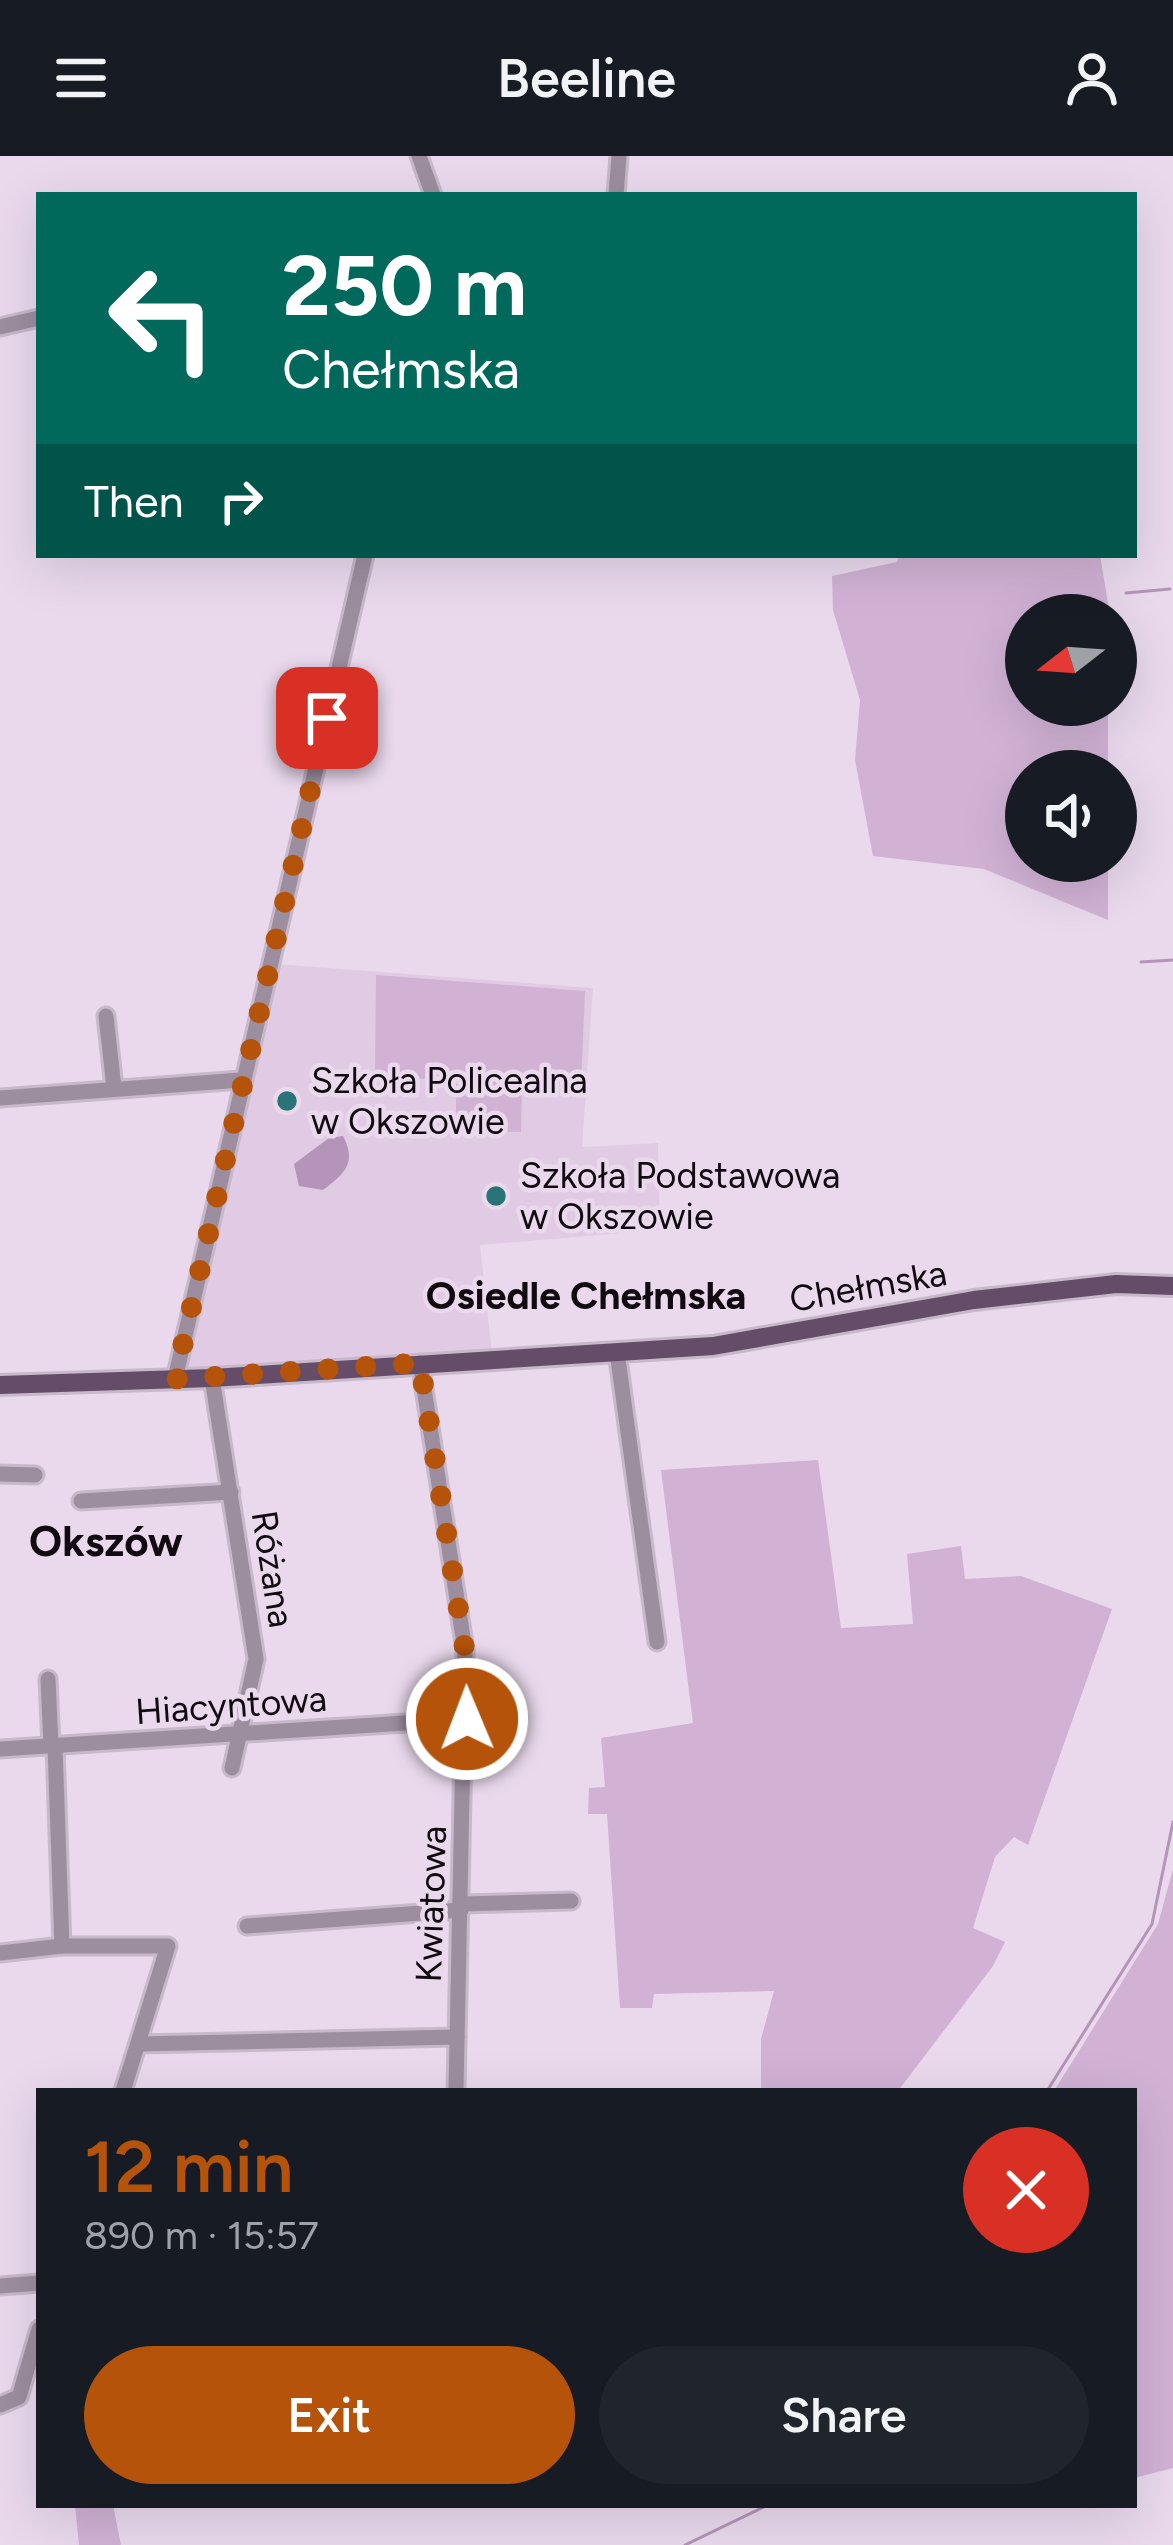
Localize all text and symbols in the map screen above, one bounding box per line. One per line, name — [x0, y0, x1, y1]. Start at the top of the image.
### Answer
icon: menu — [48, 45, 114, 111]
icon: person — [1059, 45, 1125, 111]
text: Beeline — [497, 46, 676, 111]
text: 250 m — [282, 235, 527, 336]
icon: left — [84, 240, 240, 396]
text: Chełmska — [282, 337, 520, 402]
icon: right — [208, 468, 274, 534]
text: Then — [84, 474, 184, 528]
north arrow — [1005, 594, 1137, 726]
map controls — [1005, 594, 1137, 882]
pin — [276, 667, 378, 769]
icon: arrive — [294, 685, 360, 751]
button: sound — [1005, 750, 1137, 882]
place label: Szkoła Policealna w Okszowie — [311, 1059, 588, 1143]
marker: Szkoła Policealna w Okszowie — [274, 1088, 300, 1114]
place label: Szkoła Podstawowa w Okszowie — [520, 1154, 840, 1238]
marker: Szkoła Podstawowa w Okszowie — [483, 1183, 509, 1209]
street label: Chełmska — [786, 1251, 950, 1321]
district label: Osiedle Chełmska — [426, 1272, 746, 1319]
street label: Różana — [243, 1507, 303, 1631]
district label: Okszów — [29, 1516, 183, 1567]
position arrow — [404, 1656, 530, 1782]
street label: Hiacyntowa — [134, 1677, 328, 1733]
street label: Kwiatowa — [407, 1825, 455, 1983]
text: 12 min — [84, 2124, 293, 2210]
button: close — [963, 2127, 1089, 2253]
text: 890 m · 15:57 — [84, 2212, 319, 2259]
button: Exit — [84, 2346, 575, 2484]
button: Share — [599, 2346, 1089, 2484]

